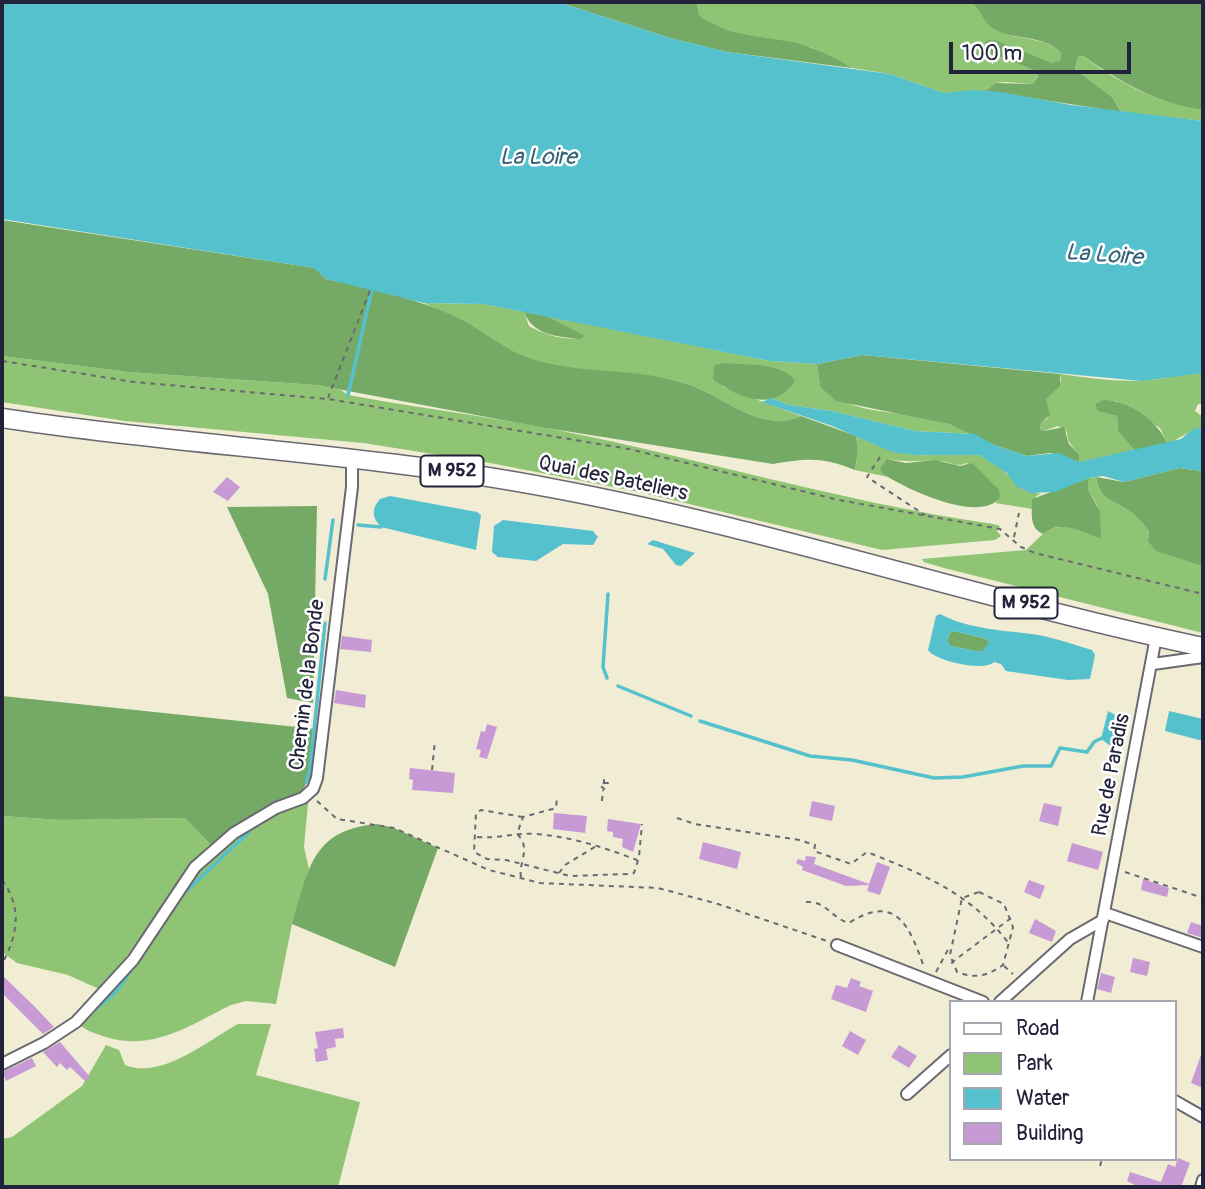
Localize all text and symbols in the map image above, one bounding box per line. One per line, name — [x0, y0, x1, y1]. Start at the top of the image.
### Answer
scale bar — [953, 28, 1135, 72]
text: 100 m — [962, 40, 1022, 67]
water label: La Loire — [499, 144, 577, 172]
water label: La Loire — [1065, 240, 1143, 272]
street label: Quai des Bateliers — [536, 451, 690, 507]
road number: M 952 — [420, 456, 484, 486]
road number: M 952 — [995, 588, 1058, 618]
street label: Chemin de la Bonde — [285, 598, 331, 772]
street label: Rue de Paradis — [1088, 712, 1136, 838]
legend — [950, 1000, 1177, 1161]
text: Road — [1016, 1015, 1060, 1042]
text: Park — [1016, 1050, 1053, 1077]
text: Water — [1016, 1085, 1069, 1112]
text: Building — [1016, 1120, 1083, 1147]

